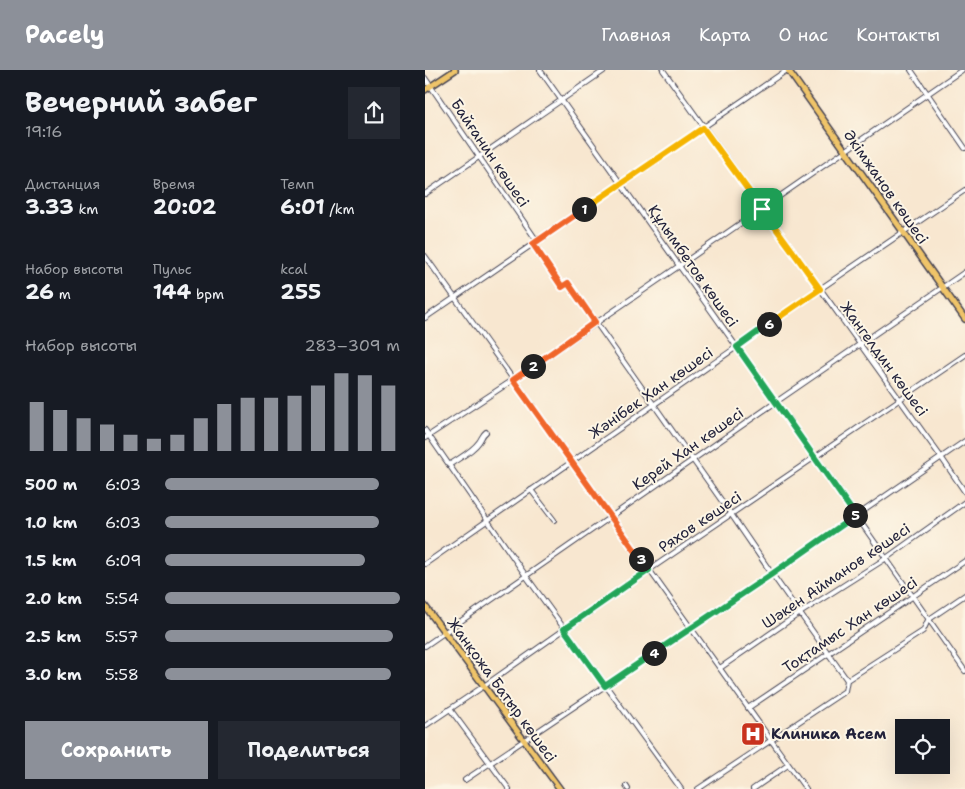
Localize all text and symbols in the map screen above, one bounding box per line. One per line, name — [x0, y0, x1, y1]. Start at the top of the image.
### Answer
text: Pacely — [25, 19, 104, 51]
text: Главная — [601, 23, 671, 47]
text: Карта — [699, 23, 751, 47]
text: О нас — [779, 23, 828, 47]
text: Контакты — [856, 23, 940, 47]
text: Вечерний забег — [25, 83, 257, 121]
button: share — [348, 87, 400, 139]
street label: Байғанин көшесі — [446, 95, 534, 211]
text: 19:16 — [25, 121, 63, 142]
street label: Әкімжанов көшесі — [839, 126, 933, 248]
text: Дистанция — [25, 175, 100, 193]
text: Время — [153, 175, 195, 193]
text: Темп — [280, 175, 314, 193]
pin — [741, 188, 783, 230]
text: 3.33 — [25, 193, 74, 221]
text: 20:02 — [153, 193, 216, 221]
text: 6:01 — [280, 193, 325, 221]
icon: arrive — [748, 195, 776, 223]
pin: 1 — [571, 196, 597, 222]
text: km — [74, 200, 98, 218]
text: /km — [325, 200, 355, 218]
text: 1 — [581, 200, 588, 218]
street label: Құлымбетов көшесі — [643, 201, 743, 331]
text: Набор высоты — [25, 260, 123, 278]
text: Пульс — [153, 260, 192, 278]
text: kcal — [280, 260, 308, 278]
text: 26 — [25, 278, 54, 306]
text: 144 — [153, 278, 191, 306]
text: 255 — [280, 278, 321, 306]
text: m — [54, 285, 71, 303]
text: bpm — [191, 285, 224, 303]
street label: Жангелдин көшесі — [836, 298, 932, 420]
pin: 6 — [757, 312, 781, 336]
text: 6 — [765, 315, 774, 333]
text: Набор высоты — [25, 335, 137, 356]
text: 283–309 m — [304, 335, 400, 356]
street label: Жәнібек Хан көшесі — [585, 343, 717, 443]
pin: 2 — [521, 354, 545, 378]
text: 2 — [529, 357, 538, 375]
street label: Керей Хан көшесі — [628, 403, 748, 495]
text: 500 m — [25, 474, 77, 495]
text: 6:03 — [105, 474, 141, 495]
street label: Ряхов көшесі — [655, 487, 745, 557]
pin: 5 — [843, 502, 867, 528]
text: 5 — [851, 506, 860, 524]
text: 1.0 km — [25, 512, 77, 533]
text: 6:03 — [105, 512, 141, 533]
street label: Шәкен Айманов көшесі — [758, 519, 914, 633]
pin: 3 — [629, 546, 653, 572]
text: 1.5 km — [25, 550, 77, 571]
text: 6:09 — [105, 550, 141, 571]
text: 3 — [637, 550, 646, 568]
street label: Тоқтамыс Хан көшесі — [779, 572, 921, 678]
text: 2.0 km — [25, 588, 82, 609]
text: 5:54 — [105, 588, 139, 609]
street label: Жанқожа Батыр көшесі — [443, 614, 561, 766]
text: 2.5 km — [25, 626, 81, 647]
text: 5:57 — [105, 626, 138, 647]
pin: 4 — [641, 640, 667, 666]
text: 4 — [650, 644, 659, 662]
text: 3.0 km — [25, 664, 81, 685]
text: 5:58 — [105, 664, 139, 685]
map controls — [895, 719, 950, 774]
button: locate — [895, 719, 950, 774]
button: Сохранить — [25, 721, 208, 779]
button: Поделиться — [218, 721, 400, 779]
hospital icon: Клиника Асем — [740, 721, 766, 747]
place label: Клиника Асем — [771, 724, 887, 744]

